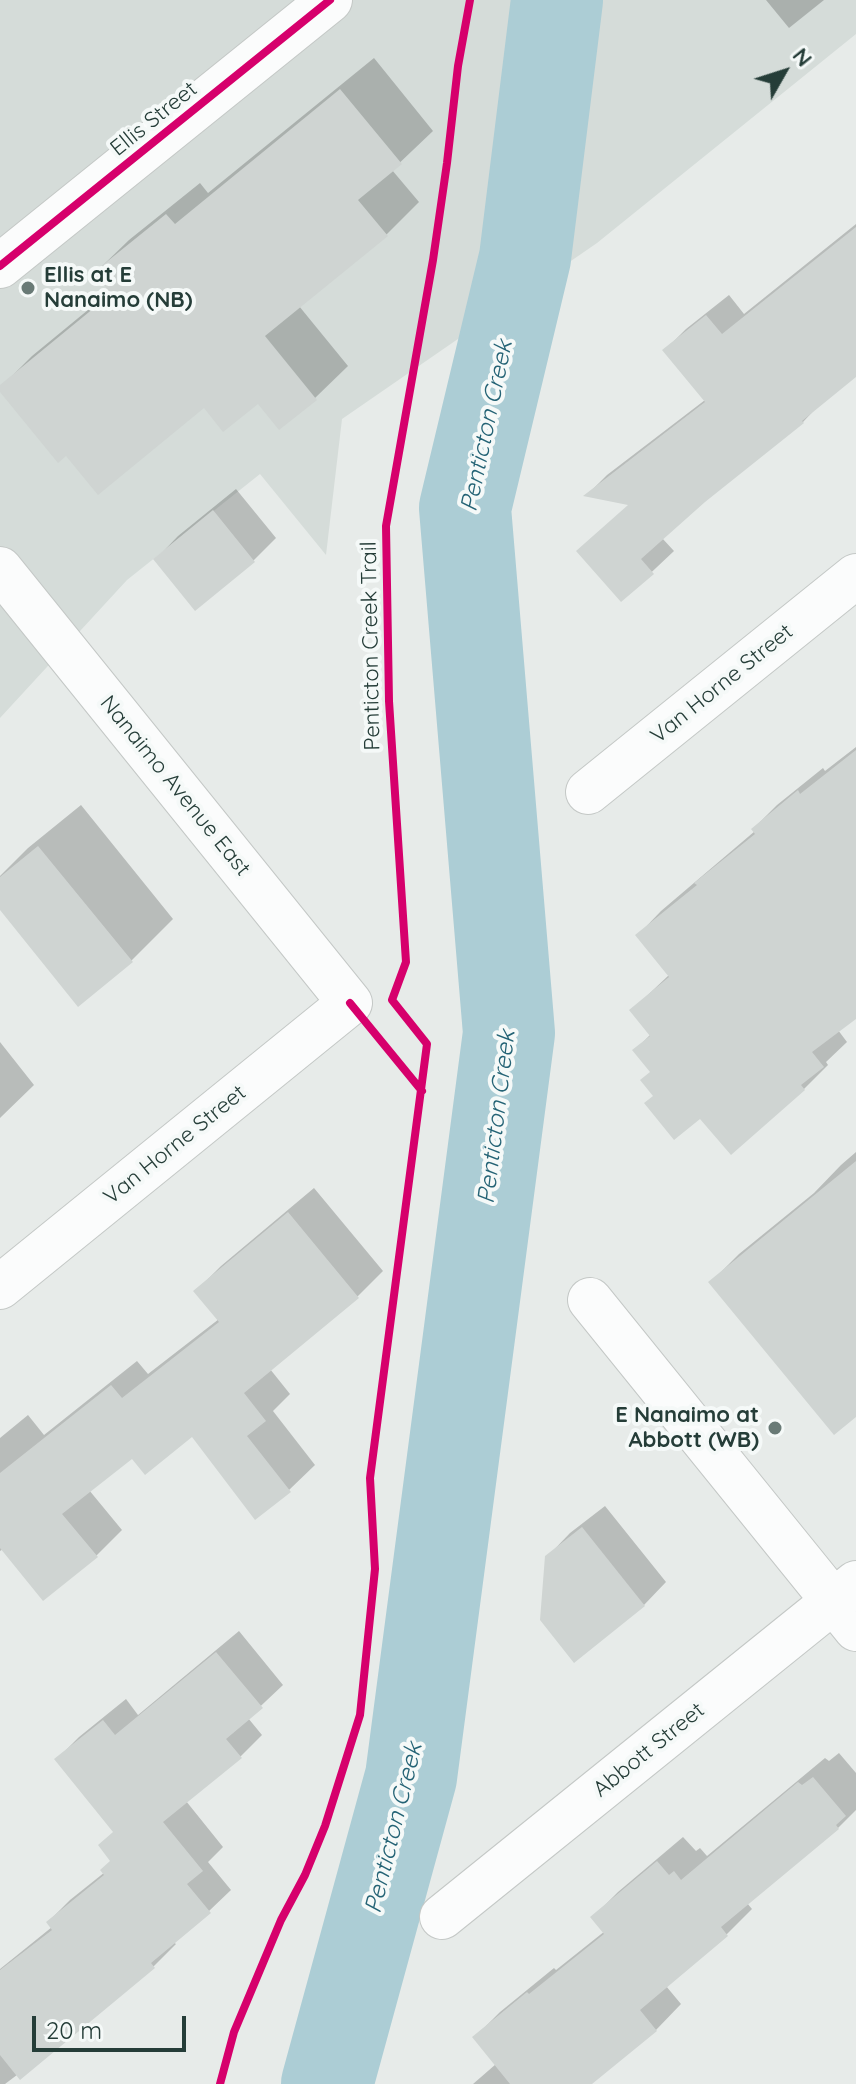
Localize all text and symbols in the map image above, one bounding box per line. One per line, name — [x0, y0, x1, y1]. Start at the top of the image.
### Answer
north arrow — [744, 32, 824, 112]
text: N — [787, 42, 819, 72]
street label: Ellis Street — [105, 76, 203, 162]
place label: Ellis at E Nanaimo (NB) — [44, 262, 193, 314]
marker: Ellis at E Nanaimo (NB) — [19, 279, 37, 297]
water label: Penticton Creek — [455, 338, 519, 514]
street label: Penticton Creek Trail — [356, 541, 386, 751]
street label: Van Horne Street — [646, 619, 798, 749]
street label: Nanaimo Avenue East — [94, 691, 256, 881]
water label: Penticton Creek — [472, 1029, 522, 1205]
street label: Van Horne Street — [99, 1080, 251, 1210]
place label: E Nanaimo at Abbott (WB) — [615, 1402, 759, 1454]
marker: E Nanaimo at Abbott (WB) — [766, 1419, 784, 1437]
street label: Abbott Street — [588, 1697, 710, 1803]
water label: Penticton Creek — [359, 1740, 429, 1916]
scale bar — [36, 2000, 190, 2050]
text: 20 m — [46, 2015, 102, 2045]

